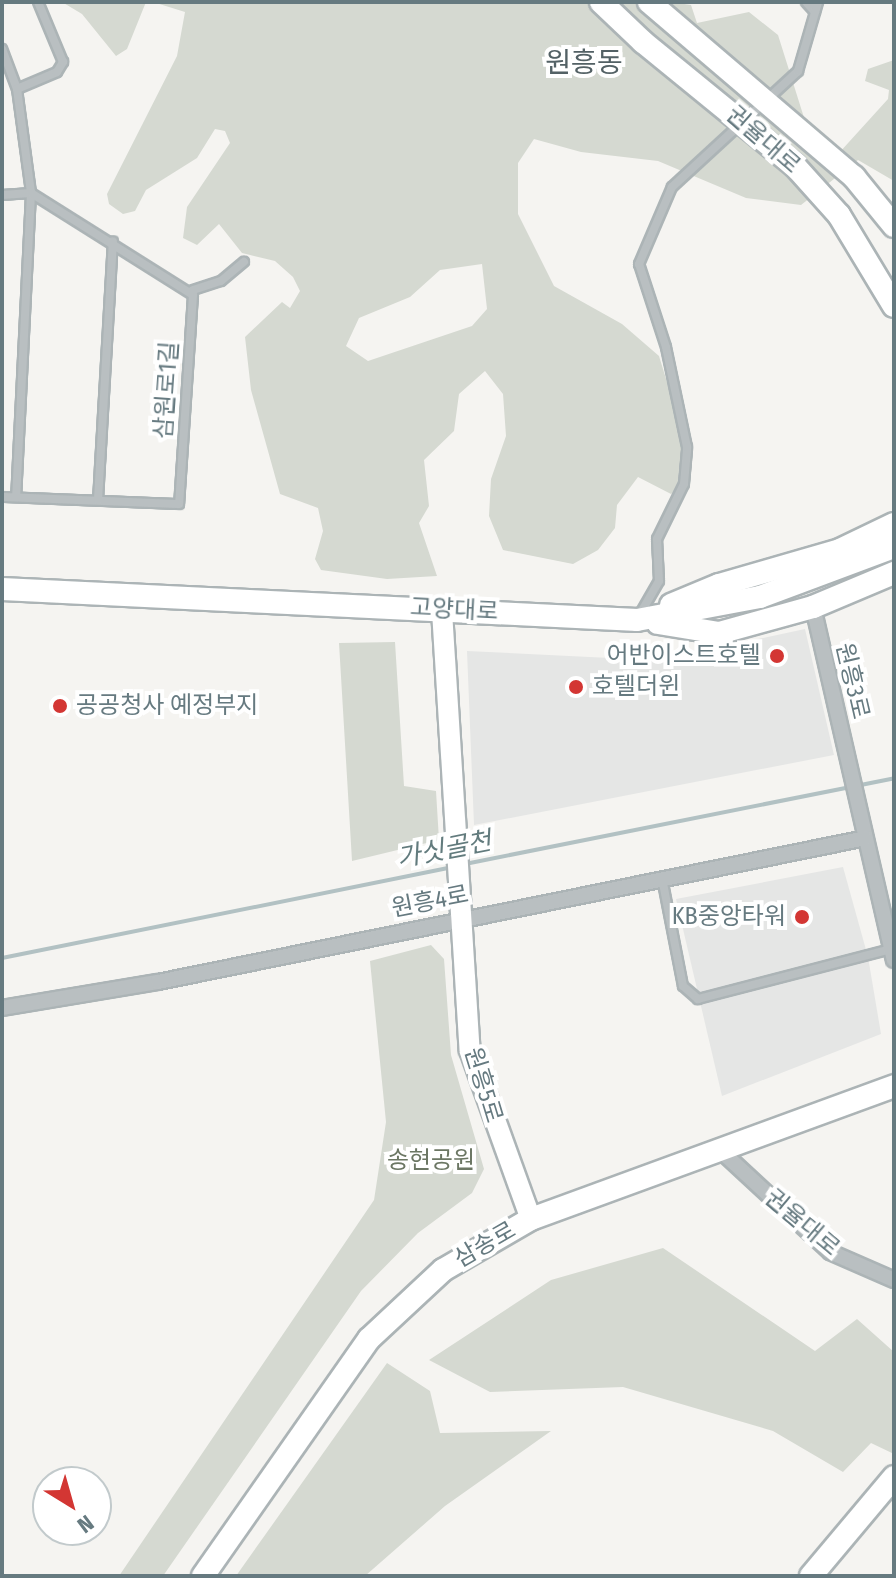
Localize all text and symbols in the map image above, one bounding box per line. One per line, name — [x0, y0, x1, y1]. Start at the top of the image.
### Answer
district label: 원흥동 — [545, 46, 623, 80]
street label: 권율대로 — [720, 100, 806, 180]
street label: 삼원로1길 — [149, 340, 185, 440]
street label: 고양대로 — [409, 593, 499, 627]
street label: 원흥3로 — [829, 640, 875, 722]
place label: 어반이스트호텔 — [606, 642, 761, 670]
marker: 어반이스트호텔 — [768, 647, 786, 665]
place label: 호텔더윈 — [592, 673, 680, 701]
marker: 호텔더윈 — [567, 678, 585, 696]
place label: 공공청사 예정부지 — [76, 692, 258, 720]
marker: 공공청사 예정부지 — [51, 697, 69, 715]
water label: 가싯골천 — [394, 826, 494, 874]
street label: 원흥4로 — [389, 880, 471, 924]
place label: KB중앙타워 — [672, 903, 786, 931]
marker: KB중앙타워 — [793, 908, 811, 926]
street label: 원흥5로 — [458, 1044, 508, 1126]
park label: 송현공원 — [387, 1147, 475, 1175]
street label: 권율대로 — [759, 1184, 845, 1262]
street label: 삼송로 — [449, 1216, 521, 1274]
north arrow — [32, 1466, 112, 1546]
text: N — [72, 1509, 99, 1539]

